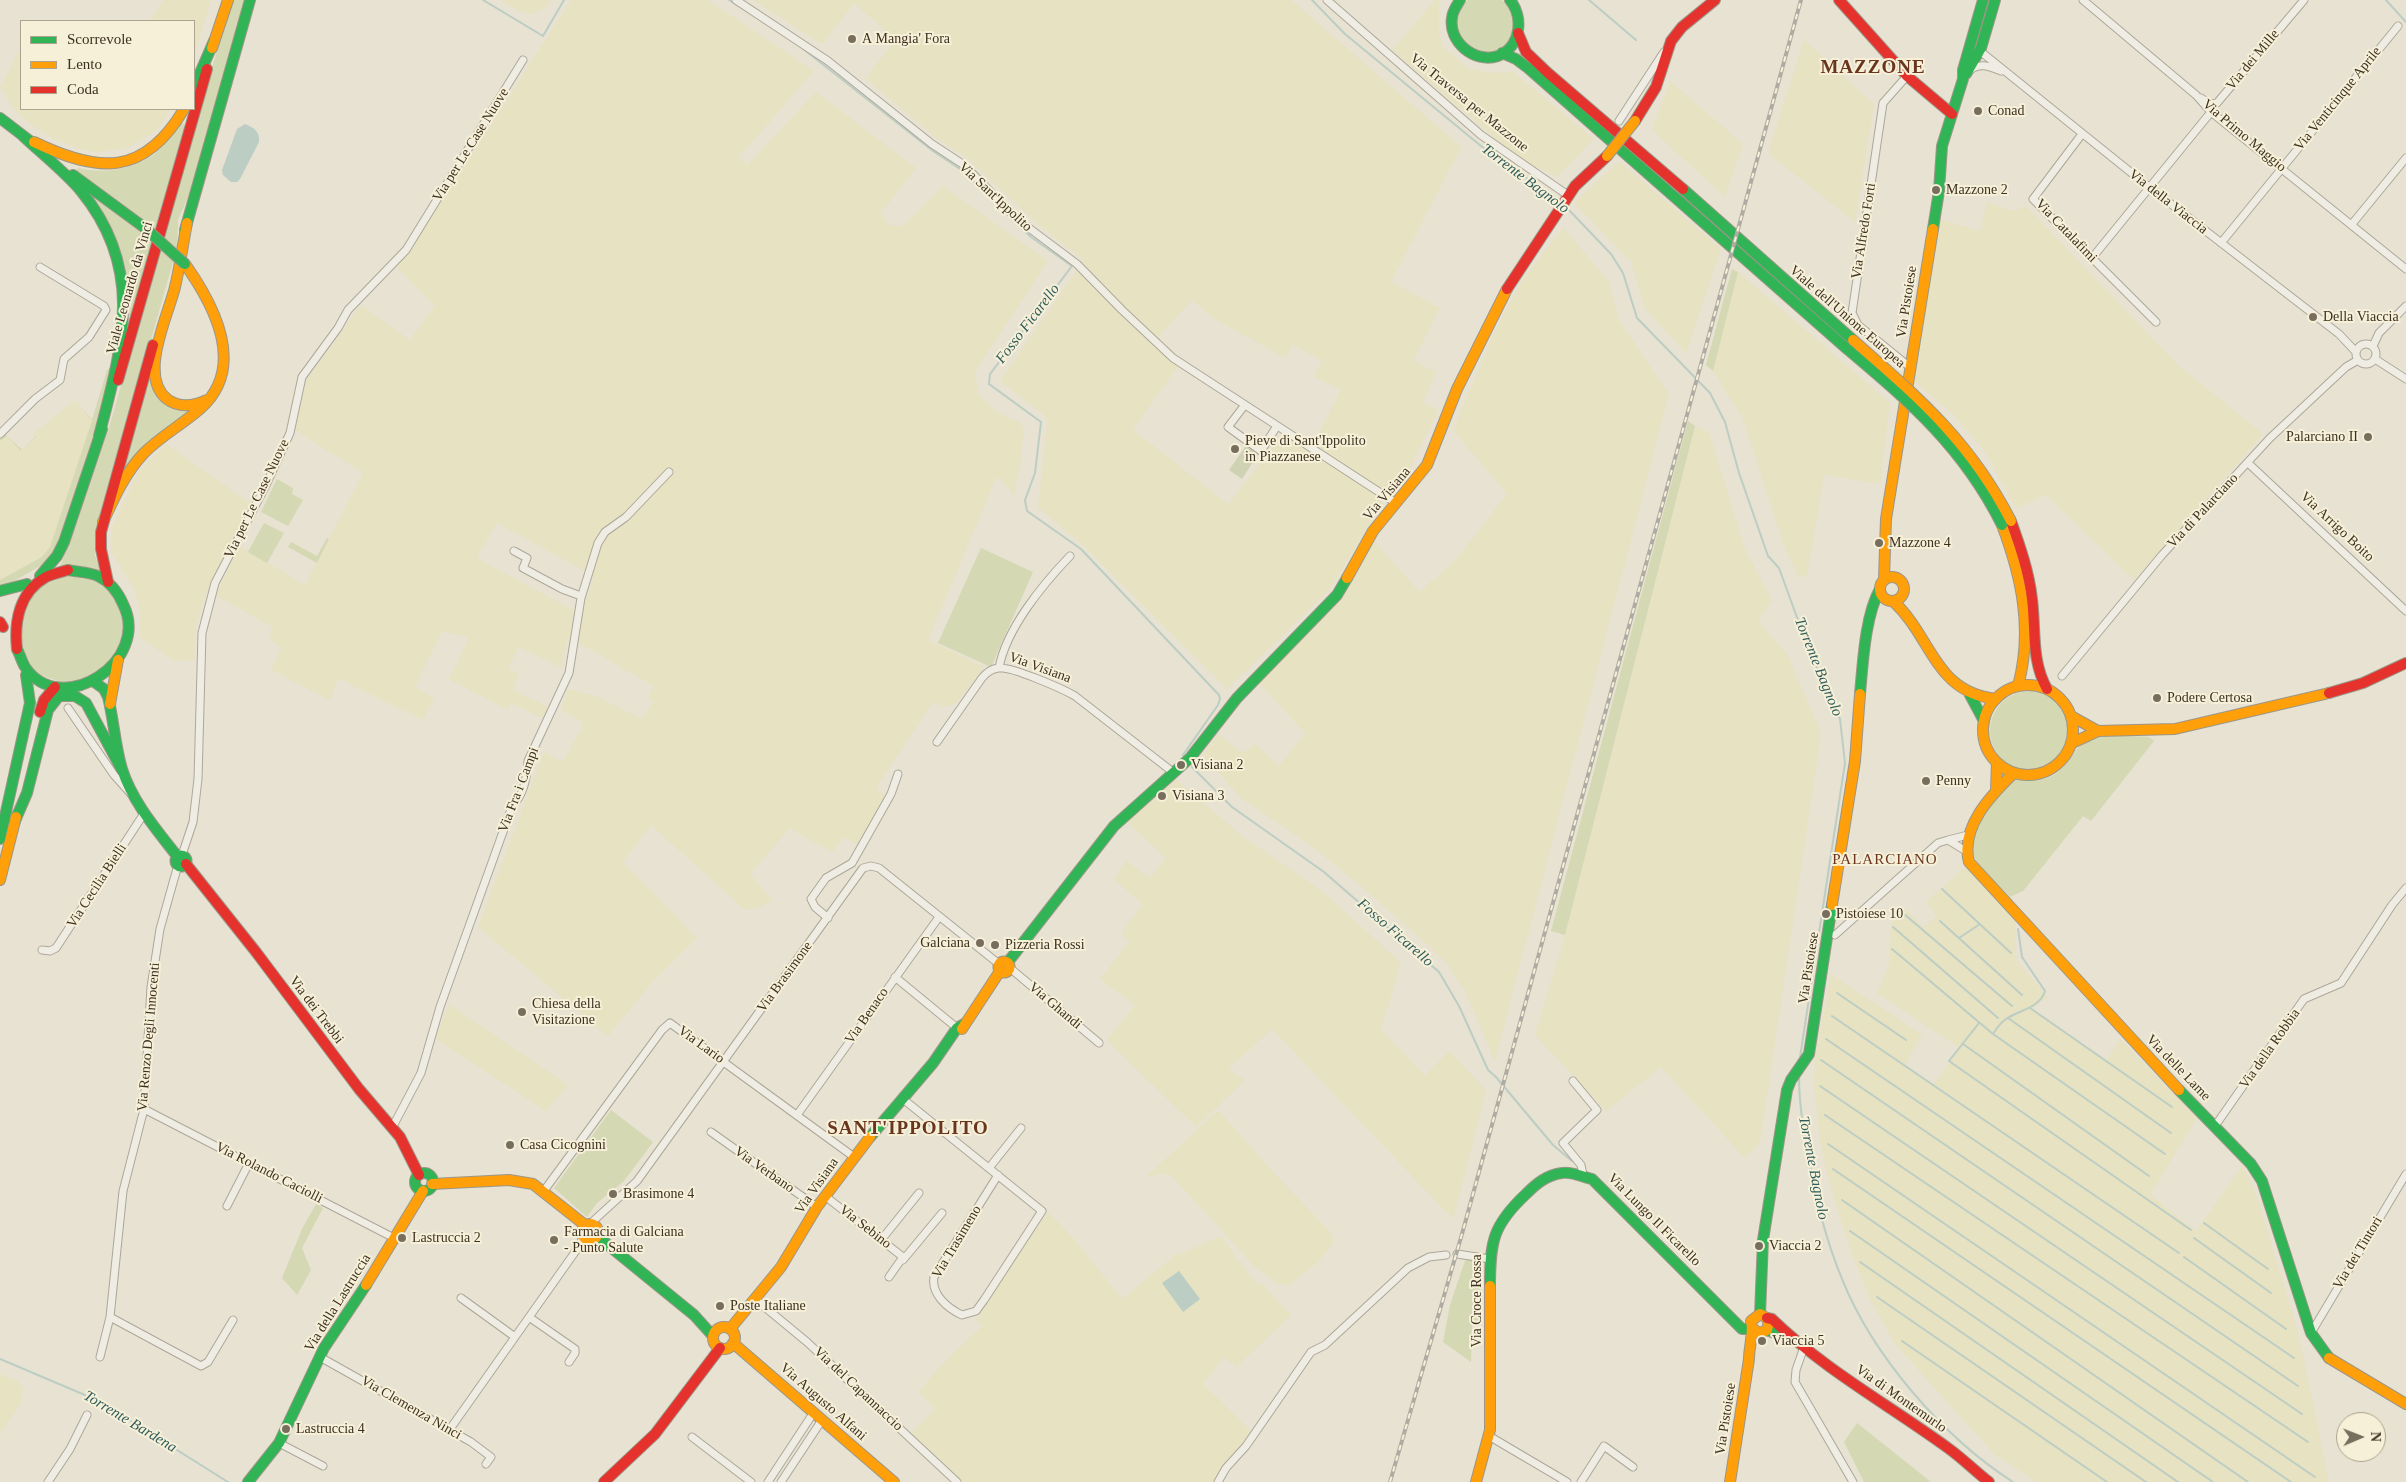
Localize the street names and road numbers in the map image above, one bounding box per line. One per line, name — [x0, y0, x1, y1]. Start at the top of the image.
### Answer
street label: Via dei Mille — [2223, 26, 2283, 94]
street label: Via Venticinque Aprile — [2291, 44, 2385, 154]
street label: Via Traversa per Mazzone — [1406, 50, 1532, 156]
street label: Via per Le Case Nuove — [429, 85, 513, 205]
street label: Via Primo Maggio — [2199, 96, 2289, 176]
street label: Via Sant'Ippolito — [955, 159, 1035, 235]
street label: Via della Viaccia — [2125, 166, 2211, 238]
street label: Via Alfredo Forti — [1848, 182, 1880, 280]
street label: Via Catalafimi — [2031, 196, 2101, 266]
street label: Viale Leonardo da Vinci — [103, 220, 157, 356]
street label: Viale dell'Unione Europea — [1786, 262, 1908, 372]
street label: Via Pistoiese — [1893, 265, 1921, 339]
street label: Via per Le Case Nuove — [221, 437, 293, 561]
street label: Via Visiana — [1360, 464, 1414, 524]
street label: Via di Palarciano — [2164, 470, 2242, 552]
street label: Via Arrigo Boito — [2297, 489, 2377, 565]
street label: Via Visiana — [1007, 649, 1073, 687]
street label: Via Fra i Campi — [495, 745, 543, 835]
street label: Via Cecilia Bielli — [64, 841, 130, 931]
street label: Via Pistoiese — [1795, 931, 1823, 1005]
street label: Via Brasimone — [754, 938, 816, 1016]
street label: Via Renzo Degli Innocenti — [134, 962, 164, 1112]
street label: Via dei Trebbi — [285, 973, 347, 1047]
street label: Via Ghandi — [1025, 979, 1085, 1033]
street label: Via Benaco — [842, 985, 892, 1047]
street label: Via della Robbia — [2236, 1006, 2304, 1092]
street label: Via Lario — [675, 1023, 727, 1067]
street label: Via delle Lame — [2142, 1031, 2214, 1105]
street label: Via Rolando Caciolli — [213, 1139, 325, 1207]
street label: Via Verbano — [731, 1143, 797, 1197]
street label: Via Visiana — [792, 1155, 842, 1217]
street label: Via Lungo Il Ficarello — [1604, 1170, 1704, 1270]
street label: Via Sebino — [835, 1201, 895, 1253]
street label: Via Trasimeno — [929, 1202, 985, 1282]
street label: Via dei Tintori — [2330, 1214, 2386, 1292]
street label: Via della Lastruccia — [301, 1251, 375, 1355]
street label: Via Croce Rossa — [1469, 1254, 1485, 1348]
street label: Via del Capannaccio — [810, 1343, 906, 1435]
street label: Via Augusto Alfani — [776, 1360, 870, 1444]
street label: Via di Montemurlo — [1852, 1361, 1950, 1437]
street label: Via Clemenza Ninci — [358, 1372, 464, 1444]
street label: Via Pistoiese — [1712, 1382, 1740, 1456]

